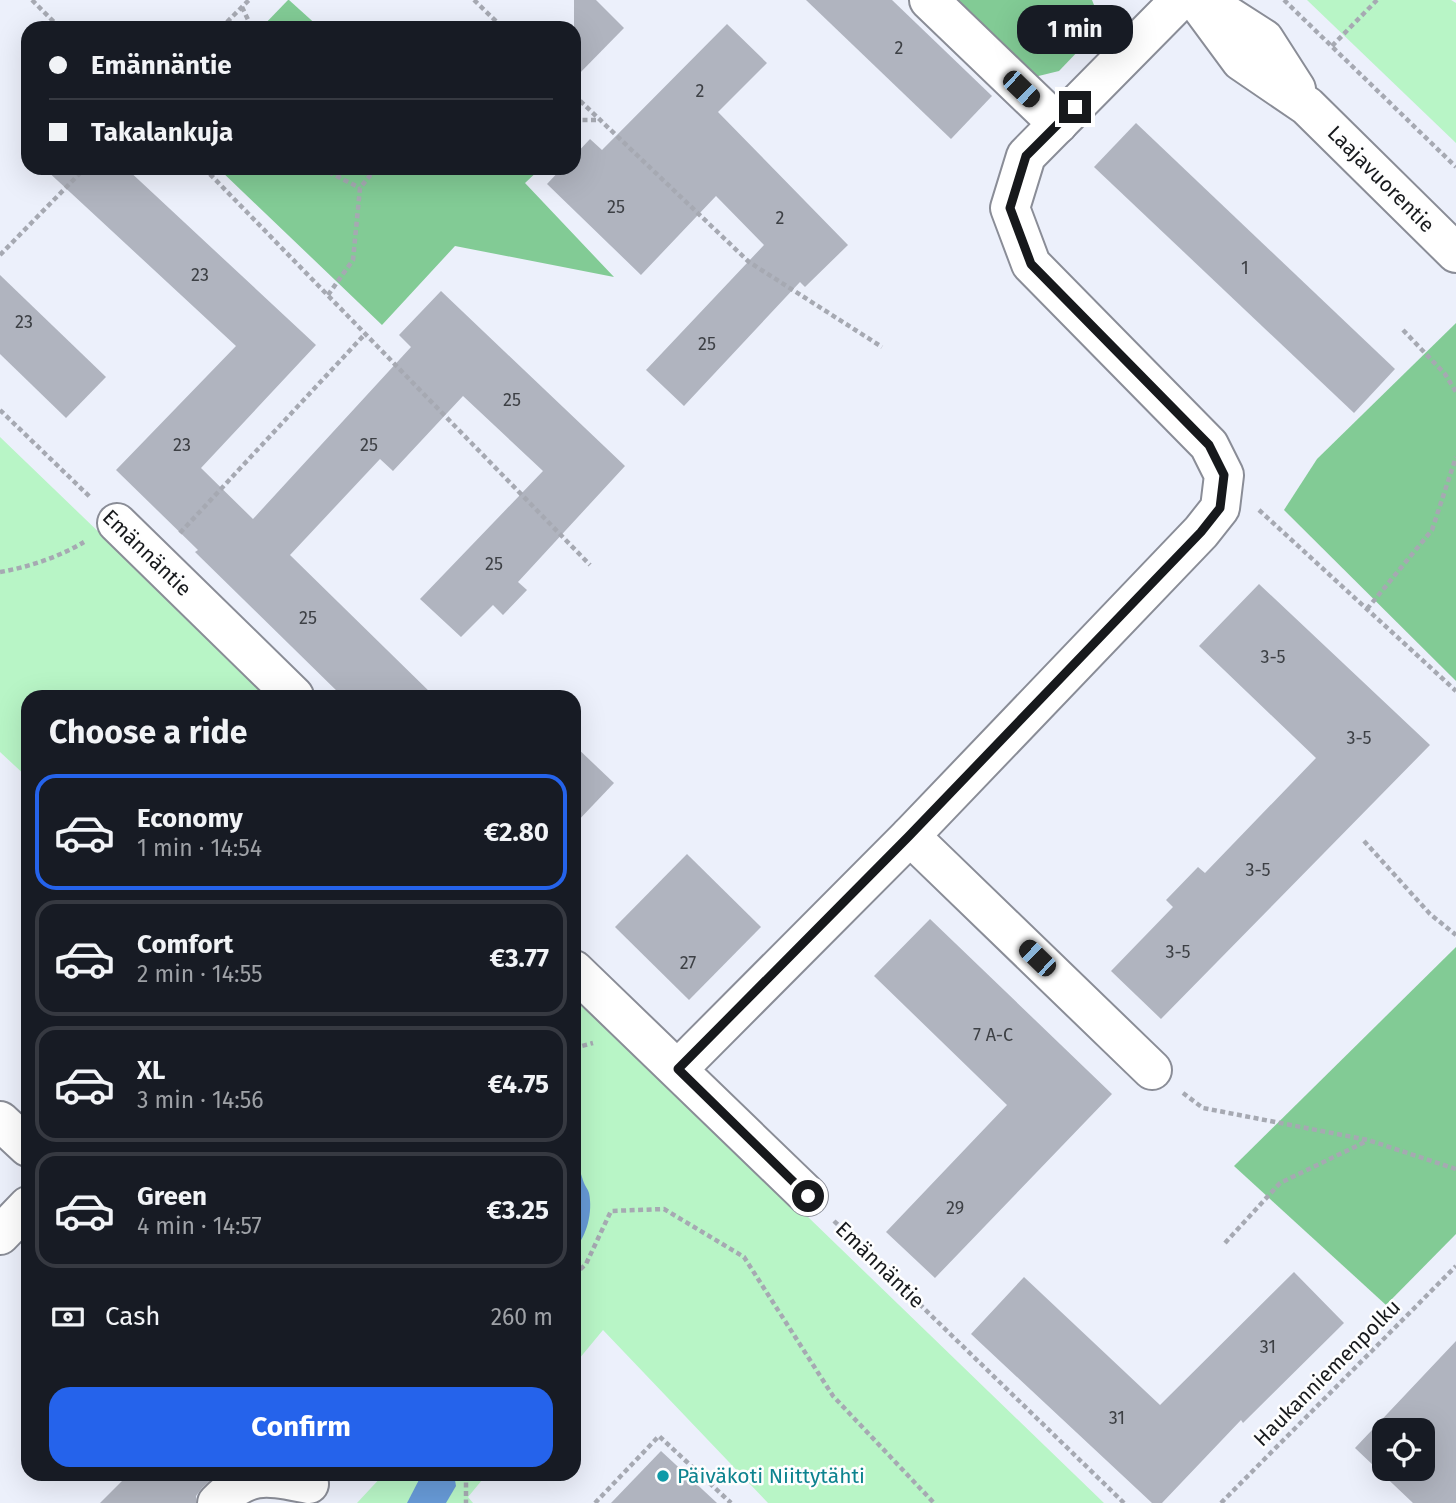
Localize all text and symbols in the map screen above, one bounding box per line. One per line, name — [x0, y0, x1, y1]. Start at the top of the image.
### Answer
callout: 1 min — [1017, 6, 1133, 55]
text: 1 min — [1047, 15, 1103, 43]
house number: 2 — [895, 37, 904, 59]
text: Emännäntie — [91, 50, 232, 81]
car — [999, 67, 1044, 111]
house number: 2 — [696, 80, 705, 102]
route end — [1059, 91, 1091, 123]
text: Takalankuja — [91, 117, 233, 148]
street label: Laajavuorentie — [1322, 120, 1440, 238]
house number: 25 — [607, 196, 625, 218]
house number: 2 — [776, 207, 785, 229]
house number: 1 — [1241, 257, 1249, 279]
house number: 23 — [191, 264, 209, 286]
house number: 23 — [15, 311, 33, 333]
house number: 25 — [698, 333, 716, 355]
house number: 25 — [503, 389, 521, 411]
house number: 23 — [173, 434, 191, 456]
house number: 25 — [360, 434, 378, 456]
street label: Emännäntie — [97, 504, 197, 602]
house number: 25 — [485, 553, 503, 575]
house number: 25 — [299, 607, 317, 629]
house number: 3-5 — [1260, 646, 1286, 668]
text: Choose a ride — [49, 713, 247, 751]
house number: 3-5 — [1346, 727, 1372, 749]
icon: car — [53, 801, 116, 864]
text: Economy — [137, 803, 243, 834]
text: €2.80 — [484, 817, 549, 848]
text: 1 min · 14:54 — [137, 834, 262, 862]
house number: 3-5 — [1245, 859, 1271, 881]
icon: car — [53, 927, 116, 990]
text: Comfort — [137, 929, 233, 960]
car — [1015, 936, 1060, 980]
house number: 3-5 — [1165, 941, 1191, 963]
text: €3.77 — [490, 943, 549, 974]
house number: 27 — [680, 952, 696, 974]
text: 2 min · 14:55 — [137, 960, 263, 988]
house number: 7 A-C — [973, 1024, 1013, 1046]
icon: car — [53, 1053, 116, 1116]
text: XL — [137, 1055, 165, 1086]
text: €4.75 — [488, 1069, 549, 1100]
text: 3 min · 14:56 — [137, 1086, 264, 1114]
icon: car — [53, 1179, 116, 1242]
route start — [792, 1180, 824, 1212]
text: Green — [137, 1181, 207, 1212]
text: €3.25 — [486, 1195, 549, 1226]
house number: 29 — [946, 1197, 964, 1219]
text: 4 min · 14:57 — [137, 1212, 262, 1240]
street label: Emännäntie — [830, 1216, 930, 1314]
street label: Haukanniemenpolku — [1248, 1294, 1406, 1452]
icon: cash — [49, 1298, 87, 1336]
text: Cash — [105, 1301, 161, 1332]
text: 260 m — [491, 1303, 553, 1331]
house number: 31 — [1260, 1336, 1276, 1358]
button: Confirm — [49, 1387, 553, 1467]
house number: 31 — [1109, 1407, 1125, 1429]
map controls — [1372, 1418, 1435, 1481]
button: locate — [1372, 1418, 1435, 1481]
place label: Päiväkoti Niittytähti — [677, 1463, 865, 1489]
marker: Päiväkoti Niittytähti — [655, 1468, 671, 1484]

